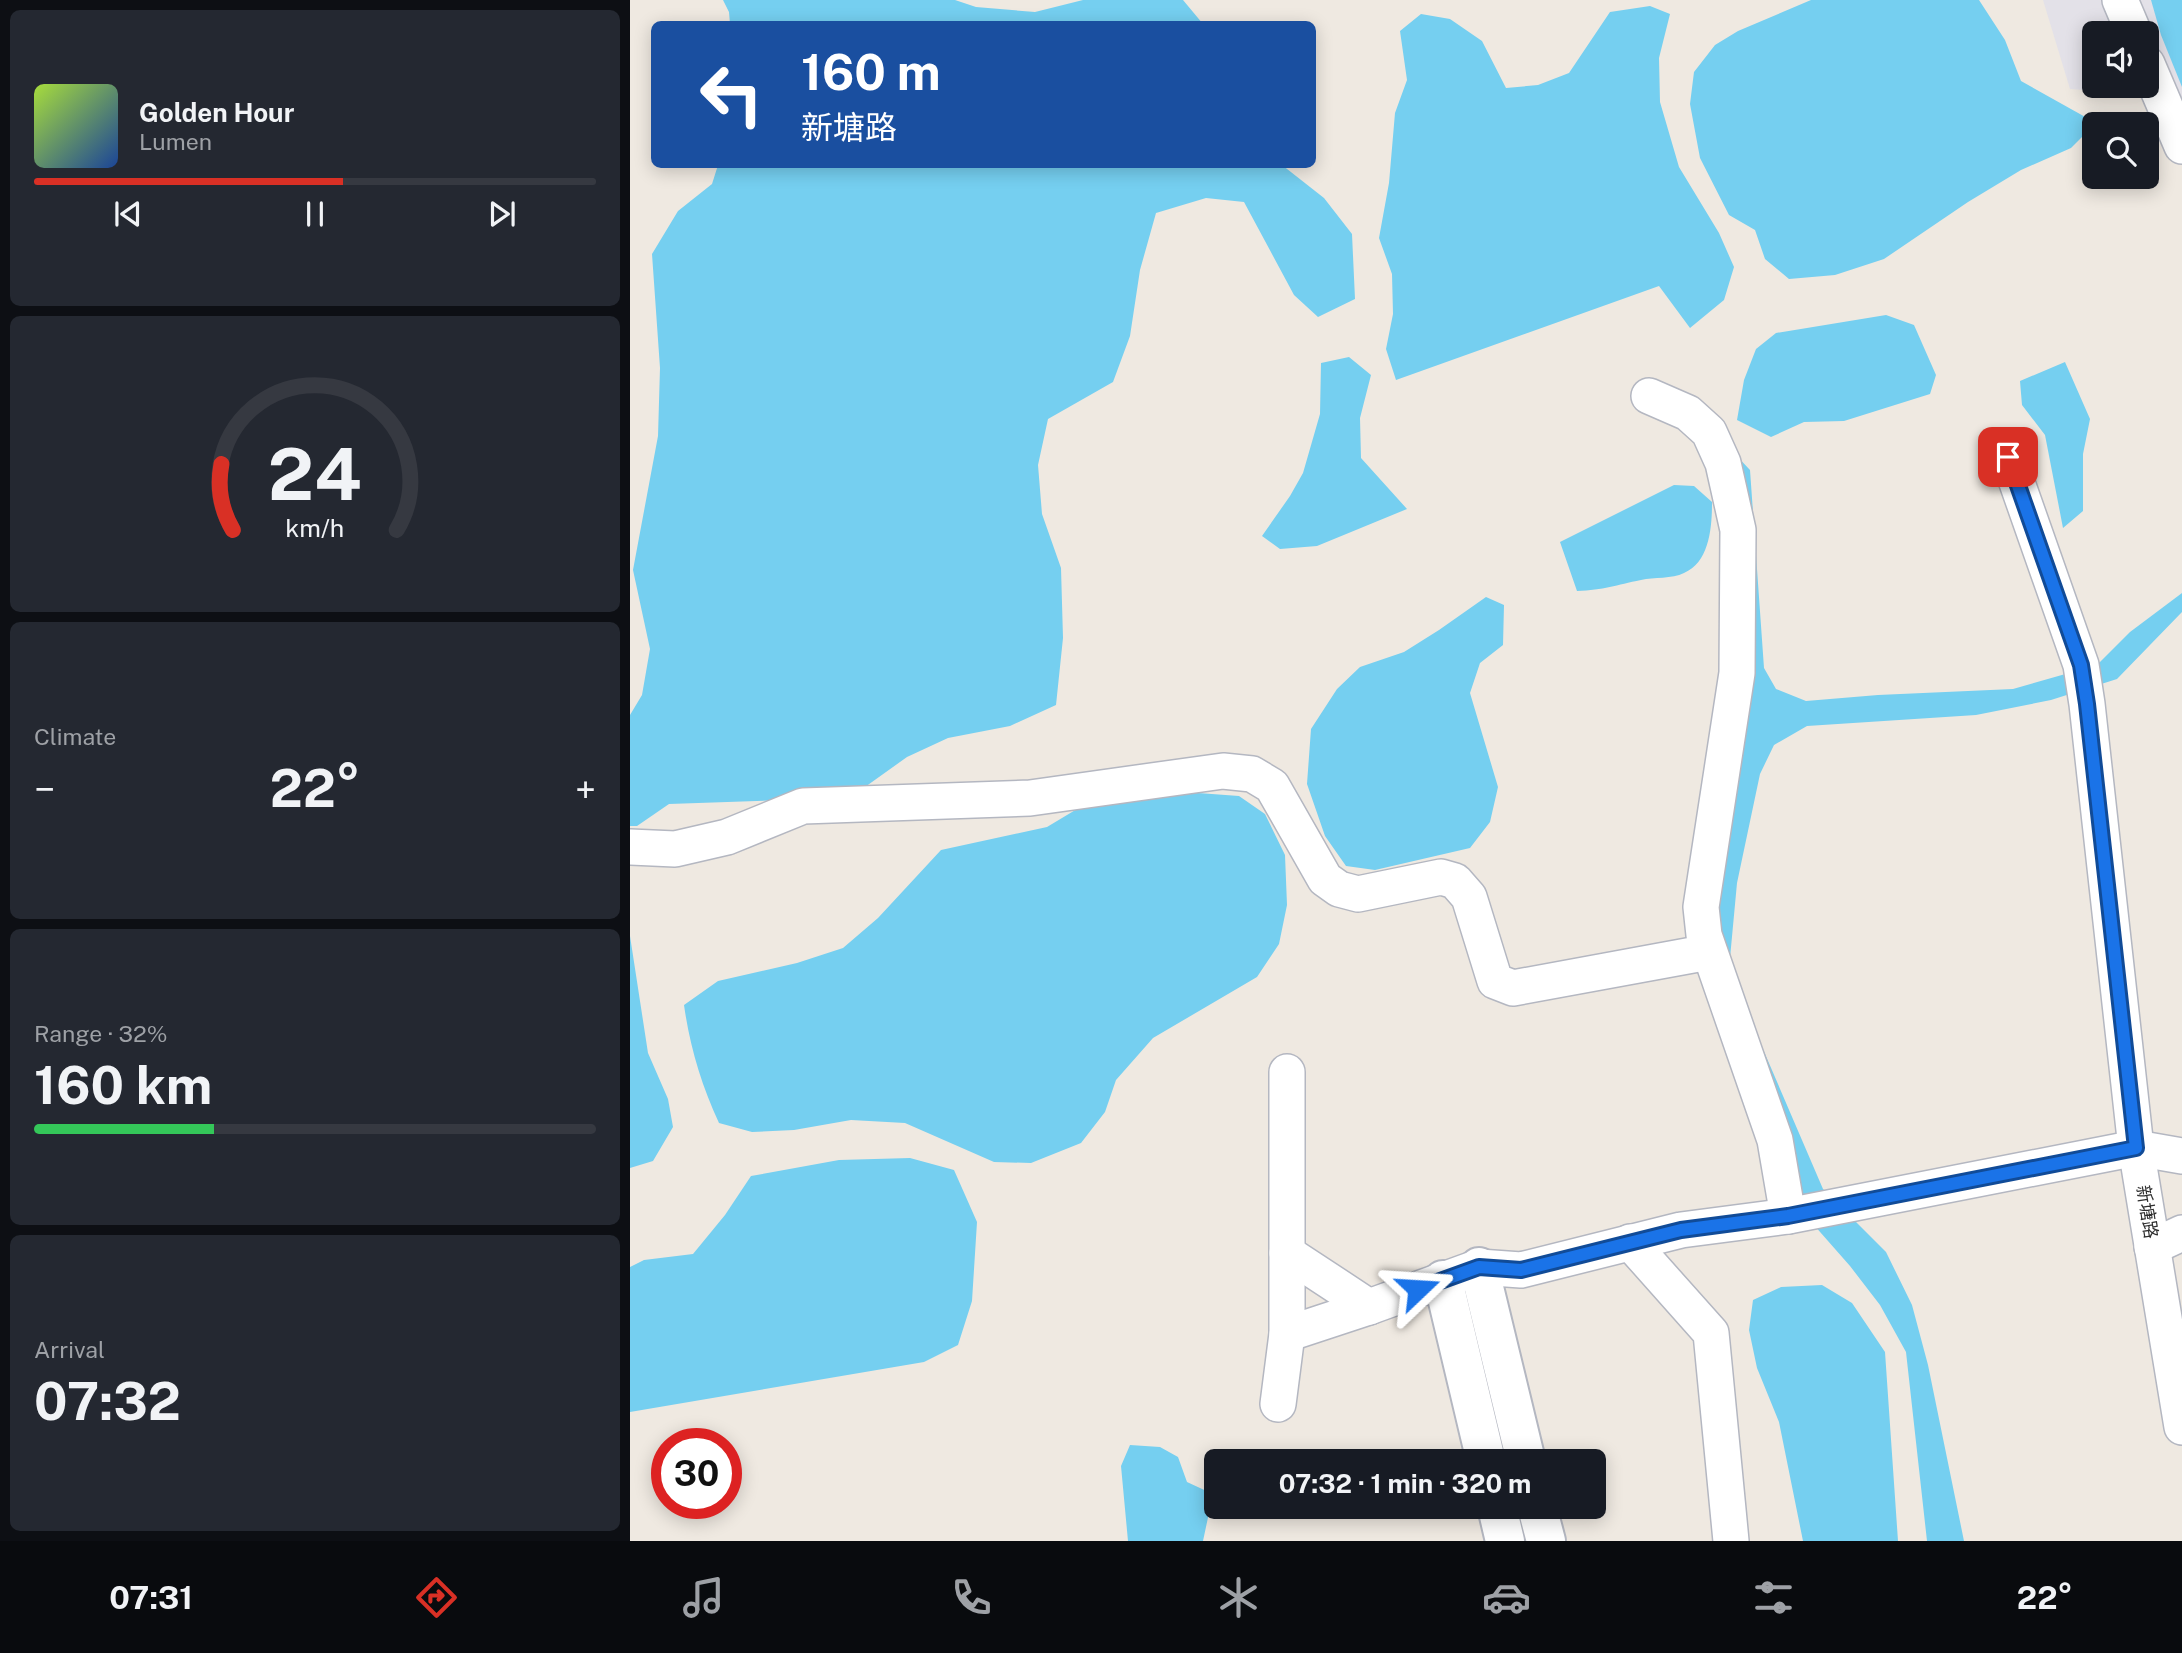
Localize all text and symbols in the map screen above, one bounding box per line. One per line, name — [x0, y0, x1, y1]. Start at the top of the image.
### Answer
map controls — [2082, 21, 2159, 189]
button: sound — [2082, 21, 2159, 98]
text: 160 m — [801, 43, 941, 101]
icon: left — [686, 49, 777, 140]
text: Golden Hour — [139, 97, 294, 128]
text: 新塘路 — [801, 109, 897, 146]
button: search — [2082, 112, 2159, 189]
text: Lumen — [139, 128, 212, 155]
icon: previous — [109, 195, 147, 233]
icon: pause — [296, 195, 334, 233]
icon: next — [483, 195, 521, 233]
pin — [1978, 427, 2038, 487]
text: 24 — [268, 432, 362, 517]
icon: arrive — [1989, 438, 2027, 476]
text: km/h — [286, 513, 344, 543]
text: Climate — [34, 723, 116, 750]
text: 22° — [270, 758, 360, 819]
text: − — [34, 767, 55, 812]
text: + — [575, 767, 596, 812]
text: Range · 32% — [34, 1020, 167, 1047]
text: 160 km — [34, 1055, 212, 1116]
street label: 新塘路 — [2133, 1184, 2162, 1240]
position arrow — [1381, 1252, 1455, 1326]
text: Arrival — [34, 1336, 105, 1363]
text: 07:32 — [34, 1371, 181, 1432]
speed limit sign: 30 — [651, 1428, 742, 1519]
text: 07:32 · 1 min · 320 m — [1279, 1468, 1531, 1499]
icon: directions — [412, 1573, 461, 1622]
icon: music — [679, 1573, 728, 1622]
icon: phone — [947, 1573, 996, 1622]
icon: climate — [1214, 1573, 1263, 1622]
icon: car — [1482, 1573, 1531, 1622]
icon: filters — [1749, 1573, 1798, 1622]
text: 07:31 — [109, 1579, 193, 1616]
text: 22° — [2017, 1579, 2073, 1616]

